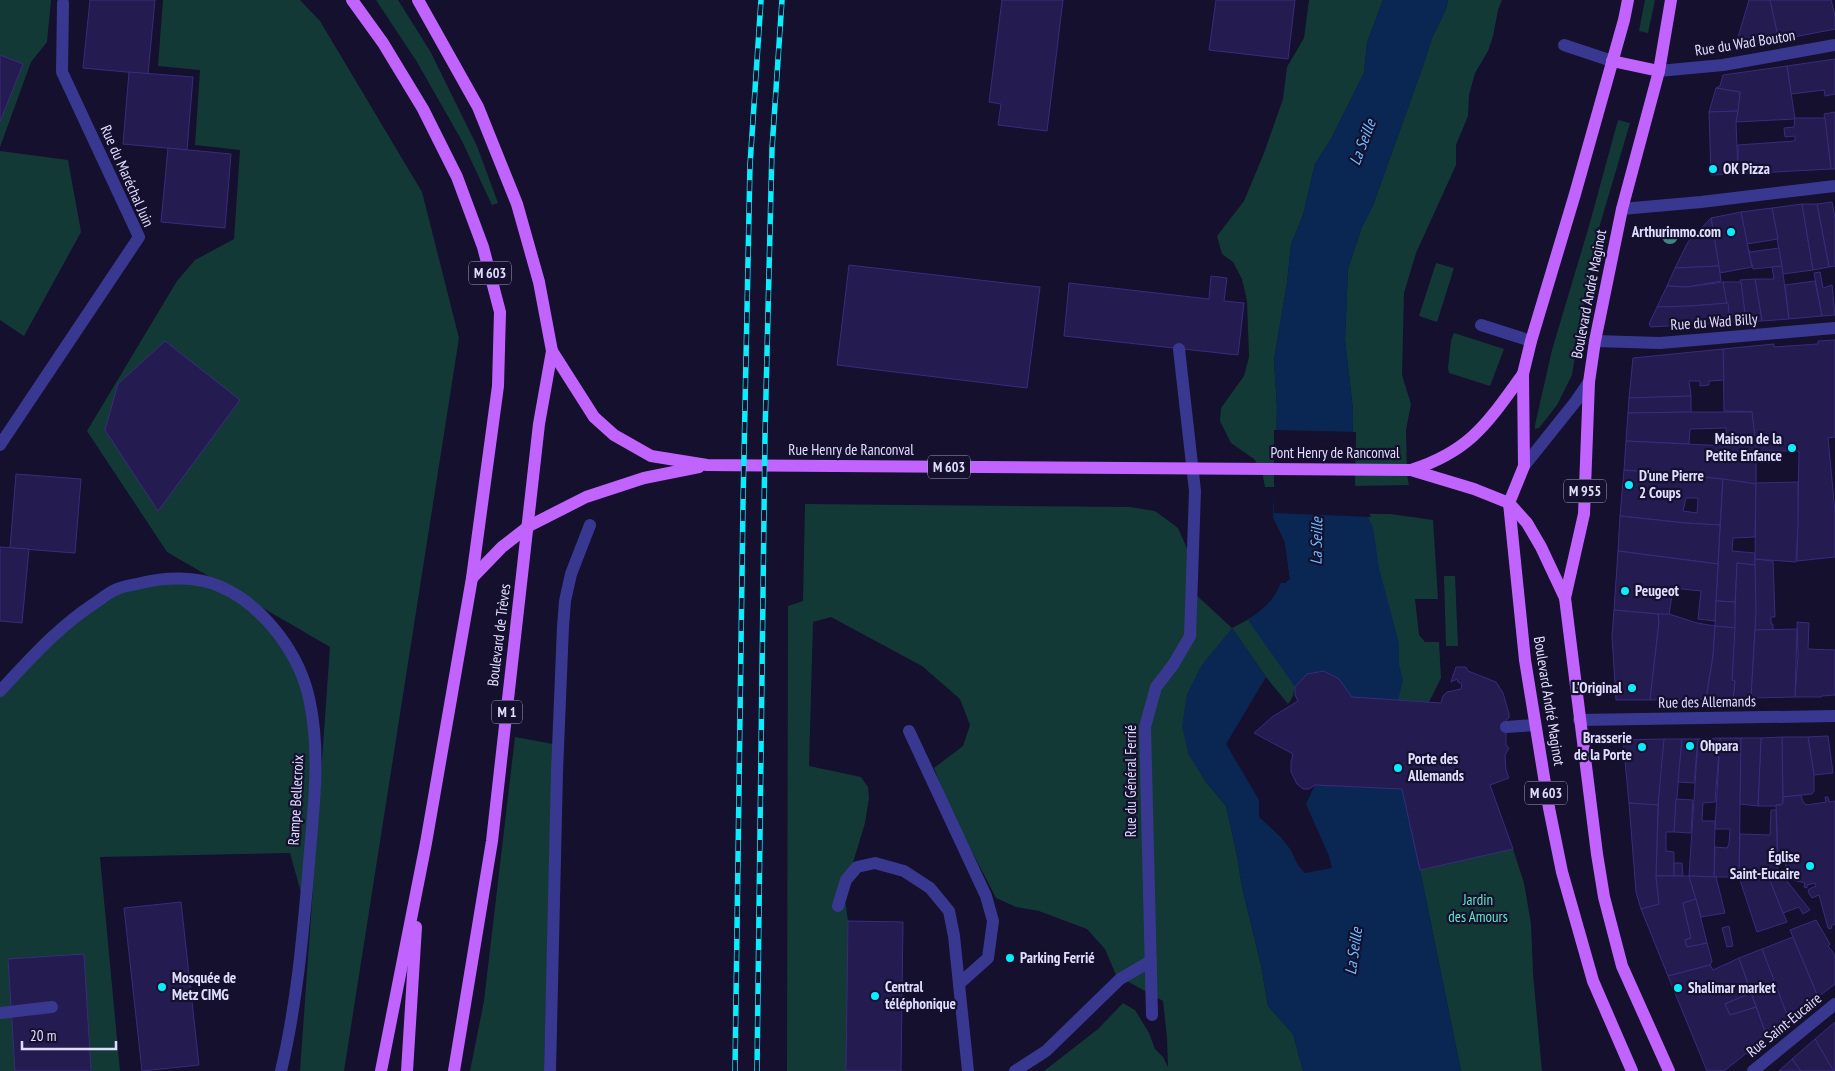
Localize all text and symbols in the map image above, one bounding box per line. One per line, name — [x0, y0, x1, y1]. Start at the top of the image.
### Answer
street label: Rue du Wad Bouton — [1693, 25, 1796, 60]
water label: La Seille — [1344, 115, 1380, 168]
street label: Rue du Maréchal Juin — [96, 122, 158, 230]
place label: OK Pizza — [1723, 159, 1770, 178]
marker: OK Pizza — [1707, 163, 1719, 175]
place label: Arthurimmo.com — [1631, 222, 1721, 241]
marker: Arthurimmo.com — [1725, 226, 1737, 238]
street label: Boulevard André Maginot — [1567, 228, 1610, 360]
road number: M 603 — [469, 262, 511, 284]
street label: Rue du Wad Billy — [1670, 309, 1758, 334]
place label: Maison de la Petite Enfance — [1706, 429, 1782, 465]
street label: Rue Henry de Ranconval — [788, 440, 914, 459]
marker: Maison de la Petite Enfance — [1786, 442, 1798, 454]
street label: Pont Henry de Ranconval — [1270, 443, 1400, 462]
road number: M 603 — [928, 456, 970, 478]
place label: D'une Pierre 2 Coups — [1639, 466, 1704, 502]
marker: D'une Pierre 2 Coups — [1623, 479, 1635, 491]
road number: M 955 — [1564, 480, 1606, 502]
water label: La Seille — [1306, 516, 1326, 565]
place label: Peugeot — [1635, 581, 1680, 600]
street label: Boulevard de Trèves — [483, 583, 514, 687]
marker: Peugeot — [1619, 585, 1631, 597]
street label: Boulevard André Maginot — [1530, 635, 1569, 767]
place label: L'Original — [1572, 678, 1622, 697]
marker: L'Original — [1626, 682, 1638, 694]
street label: Rue des Allemands — [1658, 691, 1756, 712]
road number: M 1 — [492, 700, 522, 724]
street label: Rue du Général Ferrié — [1121, 725, 1140, 837]
place label: Brasserie de la Porte — [1574, 728, 1632, 764]
place label: Ohpara — [1700, 736, 1739, 755]
marker: Ohpara — [1684, 740, 1696, 752]
marker: Brasserie de la Porte — [1636, 741, 1648, 753]
place label: Porte des Allemands — [1407, 749, 1464, 785]
street label: Rampe Bellecroix — [284, 754, 307, 846]
marker: Porte des Allemands — [1392, 762, 1404, 774]
road number: M 603 — [1525, 781, 1567, 804]
place label: Église Saint-Eucaire — [1730, 847, 1800, 883]
marker: Église Saint-Eucaire — [1804, 860, 1816, 872]
park label: Jardin des Amours — [1448, 890, 1508, 926]
water label: La Seille — [1340, 925, 1366, 976]
place label: Parking Ferrié — [1020, 948, 1095, 967]
marker: Parking Ferrié — [1004, 952, 1016, 964]
place label: Mosquée de Metz CIMG — [172, 968, 236, 1004]
place label: Central téléphonique — [885, 977, 956, 1013]
place label: Shalimar market — [1688, 978, 1776, 997]
marker: Mosquée de Metz CIMG — [156, 981, 168, 993]
marker: Shalimar market — [1672, 982, 1684, 994]
street label: Rue Saint-Eucaire — [1742, 988, 1825, 1061]
marker: Central téléphonique — [869, 990, 881, 1002]
scale bar — [22, 1018, 116, 1050]
text: 20 m — [30, 1026, 56, 1045]

